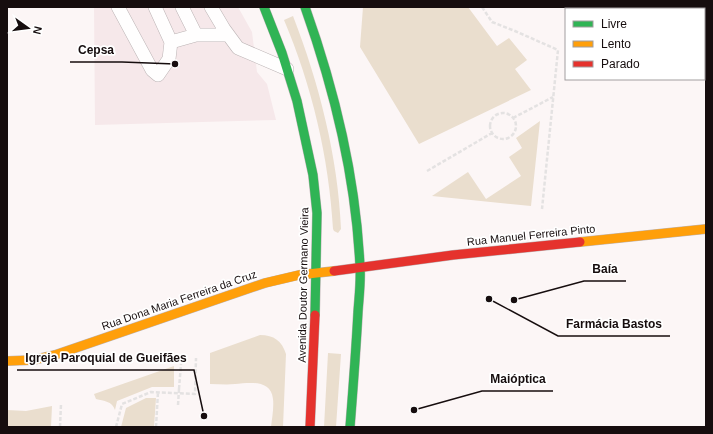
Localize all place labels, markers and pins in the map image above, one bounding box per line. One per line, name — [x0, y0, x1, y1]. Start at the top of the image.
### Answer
callout: Cepsa — [70, 38, 122, 62]
callout: Baía — [584, 257, 626, 281]
callout: Farmácia Bastos — [558, 312, 670, 336]
callout: Igreja Paroquial de Gueifães — [17, 346, 194, 370]
callout: Maióptica — [482, 367, 553, 391]

